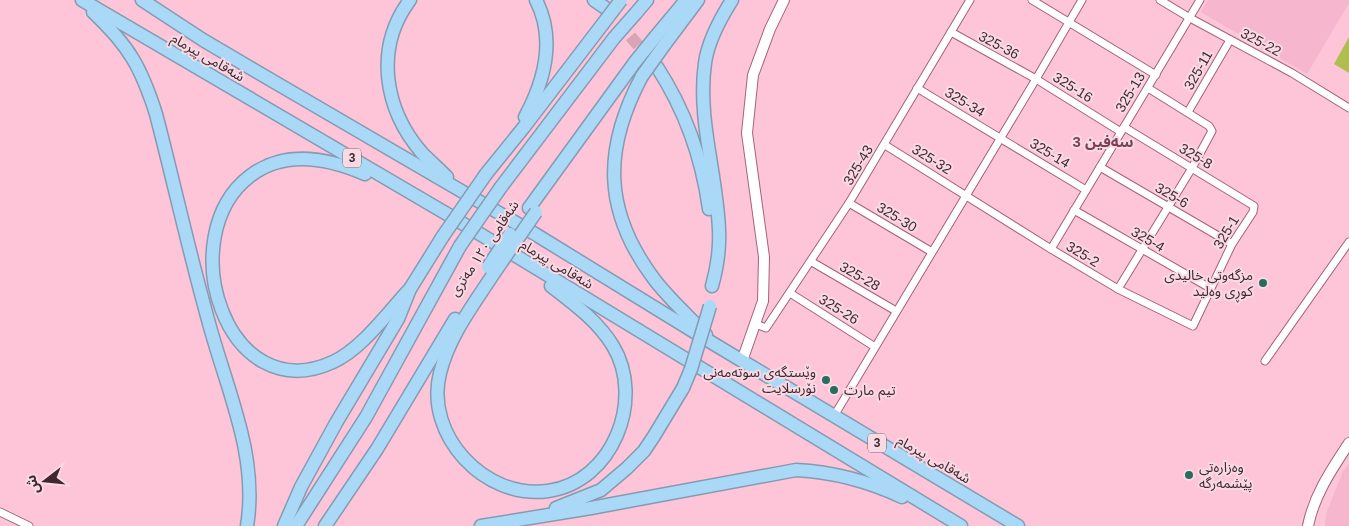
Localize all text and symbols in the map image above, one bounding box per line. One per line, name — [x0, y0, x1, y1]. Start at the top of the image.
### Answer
street label: 325-22 — [1238, 25, 1284, 59]
street label: 325-36 — [976, 28, 1022, 62]
street label: شەقامی پیرمام — [167, 30, 248, 87]
street label: 325-11 — [1180, 47, 1216, 92]
street label: 325-16 — [1050, 69, 1096, 105]
street label: 325-13 — [1112, 69, 1148, 115]
street label: 325-34 — [942, 84, 988, 120]
district label: سەفین 3 — [1073, 133, 1133, 151]
street label: 325-14 — [1027, 135, 1073, 171]
street label: 325-8 — [1177, 140, 1216, 172]
street label: 325-32 — [909, 141, 955, 177]
street label: 325-43 — [840, 142, 876, 188]
road number: 3 — [343, 148, 361, 168]
street label: 325-6 — [1152, 179, 1192, 211]
street label: شەقامی ١٢٠ مەتری — [446, 197, 523, 300]
street label: 325-30 — [874, 199, 920, 235]
street label: 325-1 — [1210, 212, 1242, 251]
street label: 325-4 — [1128, 223, 1168, 255]
street label: شەقامی پیرمام — [516, 236, 596, 295]
street label: 325-2 — [1064, 238, 1103, 270]
street label: 325-28 — [837, 258, 883, 294]
place label: مزگەوتی خالیدی کوڕی وەلید — [1164, 267, 1253, 303]
marker: مزگەوتی خالیدی کوڕی وەلید — [1257, 277, 1269, 289]
street label: 325-26 — [816, 291, 862, 327]
place label: وێستگەی سوتەمەنی نۆرسلایت — [703, 364, 816, 397]
marker: وێستگەی سوتەمەنی نۆرسلایت — [820, 374, 832, 386]
place label: تيم مارت — [844, 382, 896, 401]
marker: تيم مارت — [828, 384, 840, 396]
street label: شەقامی پیرمام — [893, 432, 974, 489]
road number: 3 — [868, 433, 886, 452]
north arrow — [20, 456, 70, 506]
place label: وەزارەتی پێشمەرگە — [1199, 459, 1252, 493]
marker: وەزارەتی پێشمەرگە — [1183, 469, 1195, 481]
text: ش — [22, 473, 43, 496]

